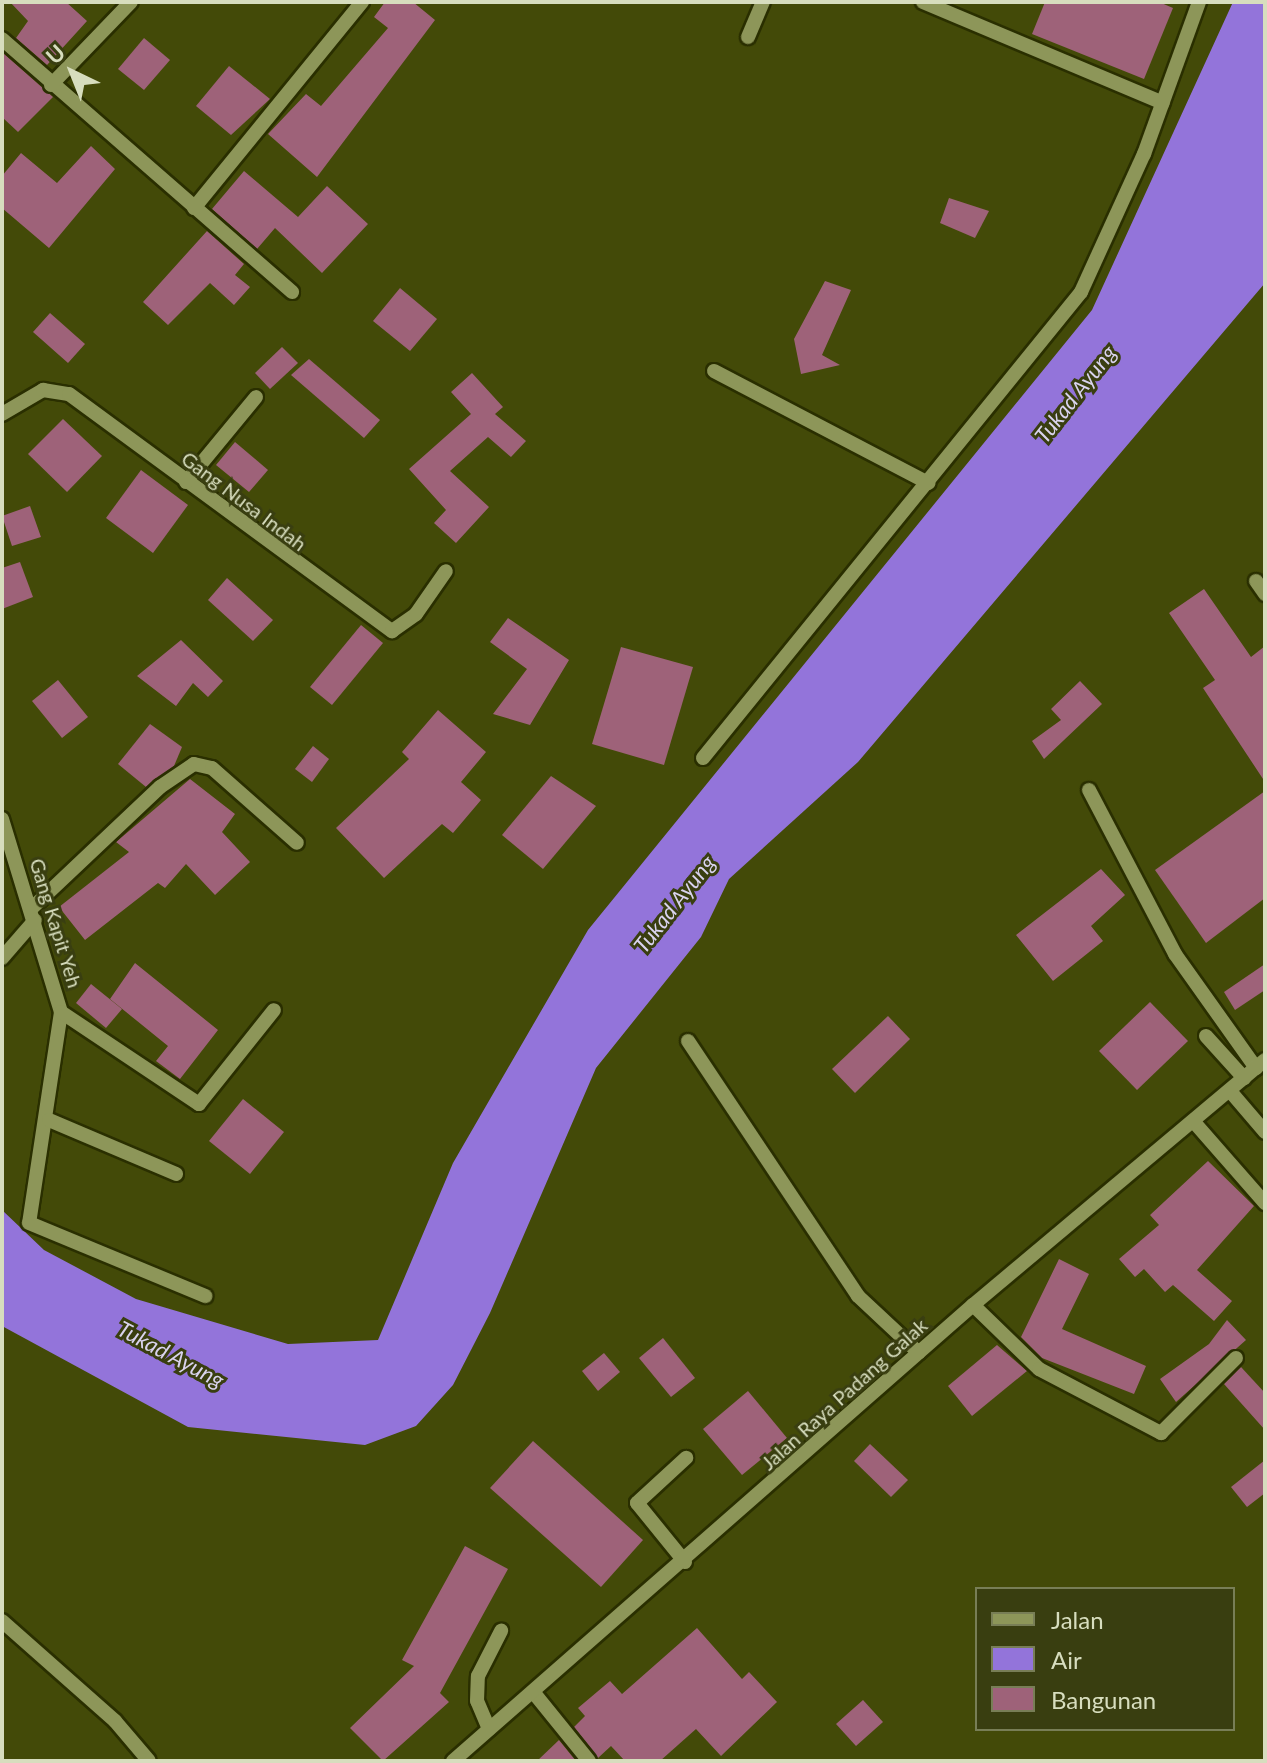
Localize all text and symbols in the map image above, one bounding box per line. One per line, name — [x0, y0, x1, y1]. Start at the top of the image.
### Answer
north arrow — [32, 32, 112, 112]
text: U — [40, 39, 70, 70]
water label: Tukad Ayung — [1028, 340, 1122, 448]
street label: Gang Nusa Indah — [177, 446, 311, 556]
water label: Tukad Ayung — [627, 850, 721, 958]
street label: Gang Kapit Yeh — [25, 855, 87, 991]
street label: Jalan Raya Padang Galak — [756, 1313, 932, 1475]
water label: Tukad Ayung — [113, 1315, 229, 1393]
legend — [975, 1587, 1235, 1731]
text: Jalan — [1051, 1605, 1104, 1634]
text: Air — [1051, 1645, 1082, 1674]
text: Bangunan — [1051, 1685, 1156, 1714]

